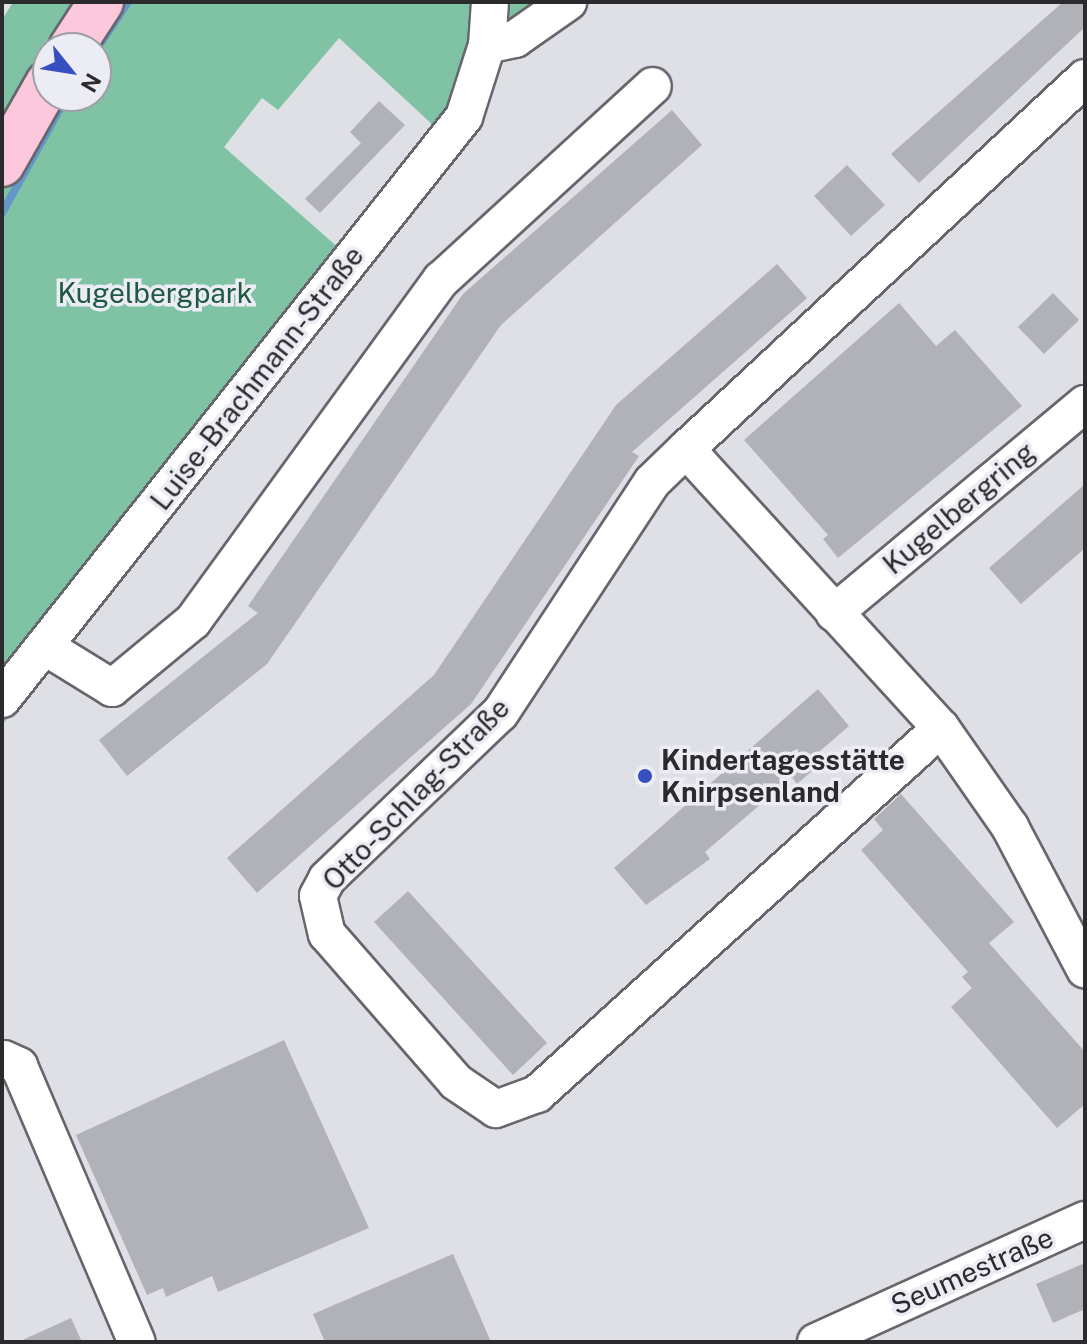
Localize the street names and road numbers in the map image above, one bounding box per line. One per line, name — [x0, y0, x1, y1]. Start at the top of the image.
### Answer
street label: Luise-Brachmann-Straße — [144, 239, 370, 517]
street label: Kugelbergring — [876, 435, 1042, 581]
street label: Otto-Schlag-Straße — [316, 691, 516, 897]
street label: Seumestraße — [886, 1220, 1058, 1322]

